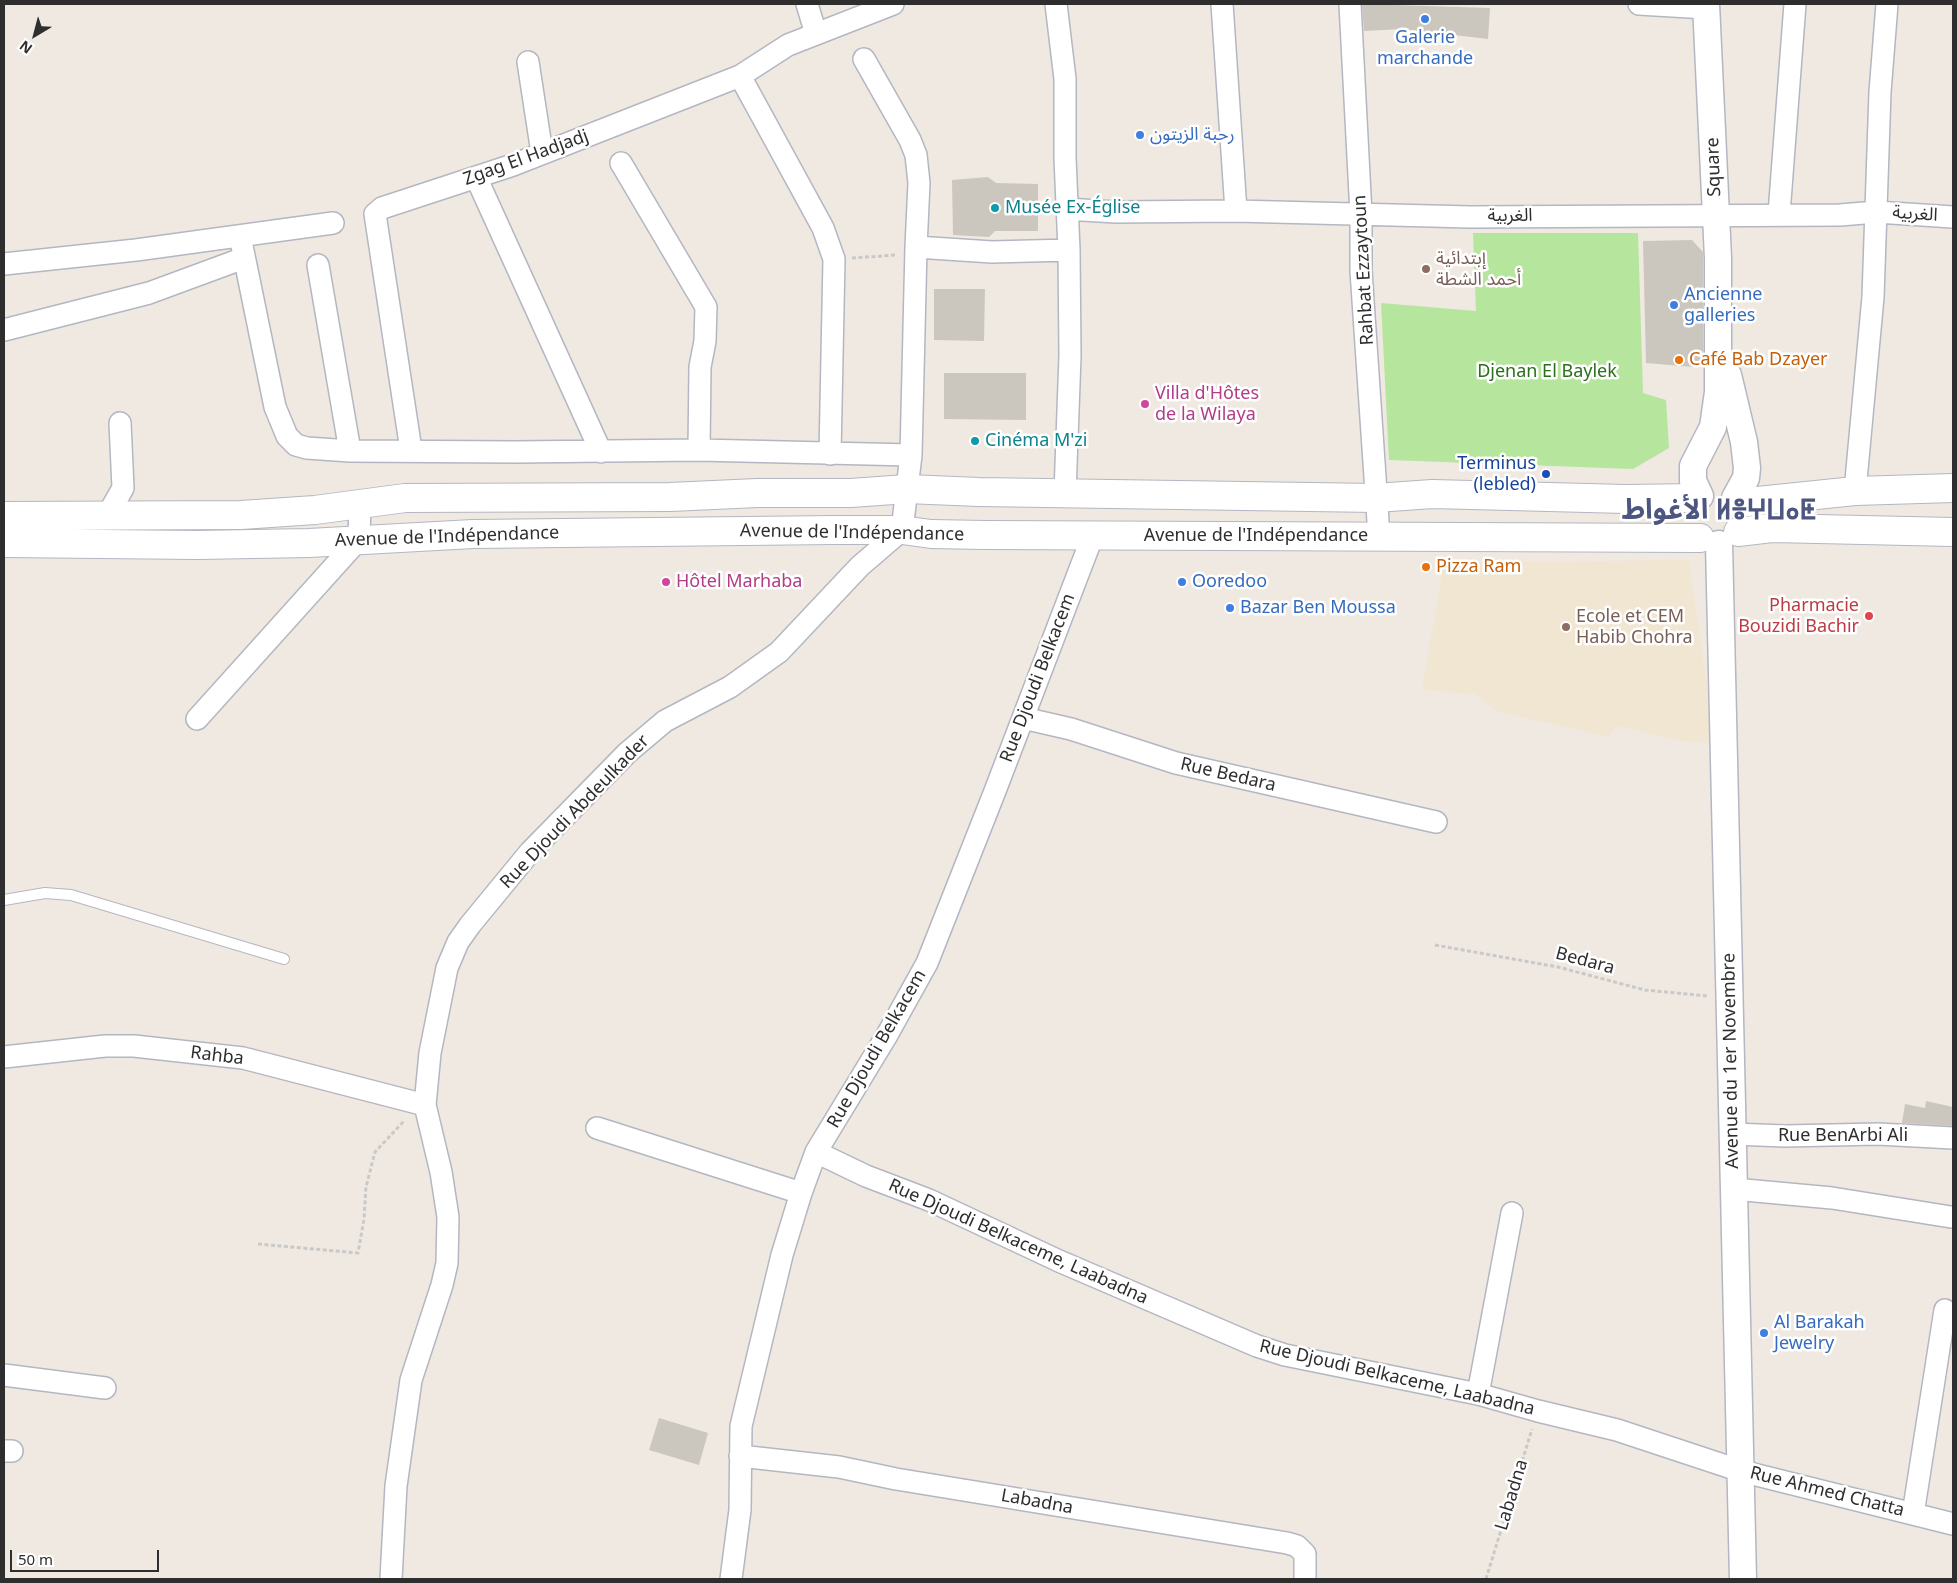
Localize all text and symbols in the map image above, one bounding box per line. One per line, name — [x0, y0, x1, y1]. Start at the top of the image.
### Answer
north arrow — [10, 10, 60, 60]
marker: Galerie marchande — [1419, 13, 1431, 25]
place label: Galerie marchande — [1377, 27, 1473, 70]
text: N — [15, 36, 36, 58]
place label: رحبة الزيتون — [1150, 124, 1235, 146]
street label: Zgag El Hadjadj — [461, 125, 591, 191]
marker: رحبة الزيتون — [1134, 129, 1146, 141]
street label: Square — [1702, 137, 1726, 197]
street label: Rahbat Ezzaytoun — [1349, 194, 1379, 346]
place label: Musée Ex-Église — [1005, 197, 1141, 219]
marker: Musée Ex-Église — [989, 202, 1001, 214]
street label: الغربية — [1892, 202, 1938, 226]
street label: الغربية — [1487, 205, 1533, 227]
place label: إبتدائية أحمد الشطة — [1436, 248, 1521, 290]
marker: إبتدائية أحمد الشطة — [1420, 263, 1432, 275]
place label: Ancienne galleries — [1684, 284, 1762, 326]
marker: Ancienne galleries — [1668, 299, 1680, 311]
place label: Café Bab Dzayer — [1689, 349, 1828, 371]
marker: Café Bab Dzayer — [1673, 354, 1685, 366]
park label: Djenan El Baylek — [1477, 361, 1617, 383]
place label: Villa d'Hôtes de la Wilaya — [1155, 383, 1259, 426]
marker: Villa d'Hôtes de la Wilaya — [1139, 398, 1151, 410]
place label: Cinéma M'zi — [985, 430, 1087, 452]
marker: Cinéma M'zi — [969, 435, 981, 447]
place label: Terminus (lebled) — [1457, 453, 1536, 496]
marker: Terminus (lebled) — [1540, 468, 1552, 480]
district label: الأغواط ⵍⴻⵖⵡⴰⵟ — [1621, 494, 1817, 528]
street label: Avenue de l'Indépendance — [740, 520, 964, 546]
street label: Avenue de l'Indépendance — [335, 522, 559, 552]
street label: Avenue de l'Indépendance — [1144, 525, 1368, 547]
place label: Pizza Ram — [1436, 556, 1521, 578]
marker: Pizza Ram — [1420, 561, 1432, 573]
place label: Hôtel Marhaba — [676, 571, 802, 593]
place label: Ooredoo — [1192, 571, 1267, 593]
marker: Hôtel Marhaba — [660, 576, 672, 588]
marker: Ooredoo — [1176, 576, 1188, 588]
street label: Rue Djoudi Belkacem — [996, 590, 1080, 766]
place label: Pharmacie Bouzidi Bachir — [1738, 595, 1859, 638]
place label: Bazar Ben Moussa — [1240, 597, 1396, 619]
marker: Bazar Ben Moussa — [1224, 602, 1236, 614]
place label: Ecole et CEM Habib Chohra — [1576, 606, 1693, 649]
marker: Pharmacie Bouzidi Bachir — [1863, 610, 1875, 622]
marker: Ecole et CEM Habib Chohra — [1560, 621, 1572, 633]
street label: Rue Djoudi Abdeulkader — [496, 731, 654, 893]
street label: Rue Bedara — [1178, 754, 1278, 796]
street label: Bedara — [1553, 943, 1617, 979]
street label: Avenue du 1er Novembre — [1718, 953, 1744, 1169]
street label: Rue Djoudi Belkacem — [823, 966, 931, 1132]
street label: Rahba — [189, 1042, 245, 1070]
street label: Rue BenArbi Ali — [1778, 1125, 1908, 1147]
street label: Rue Djoudi Belkaceme, Laabadna — [885, 1175, 1151, 1309]
place label: Al Barakah Jewelry — [1774, 1312, 1865, 1355]
marker: Al Barakah Jewelry — [1758, 1327, 1770, 1339]
street label: Rue Djoudi Belkaceme, Laabadna — [1257, 1336, 1537, 1420]
street label: Labadna — [1491, 1457, 1533, 1533]
street label: Rue Ahmed Chatta — [1748, 1462, 1906, 1522]
street label: Labadna — [999, 1485, 1075, 1519]
scale bar — [12, 1540, 161, 1572]
text: 50 m — [18, 1549, 53, 1569]

